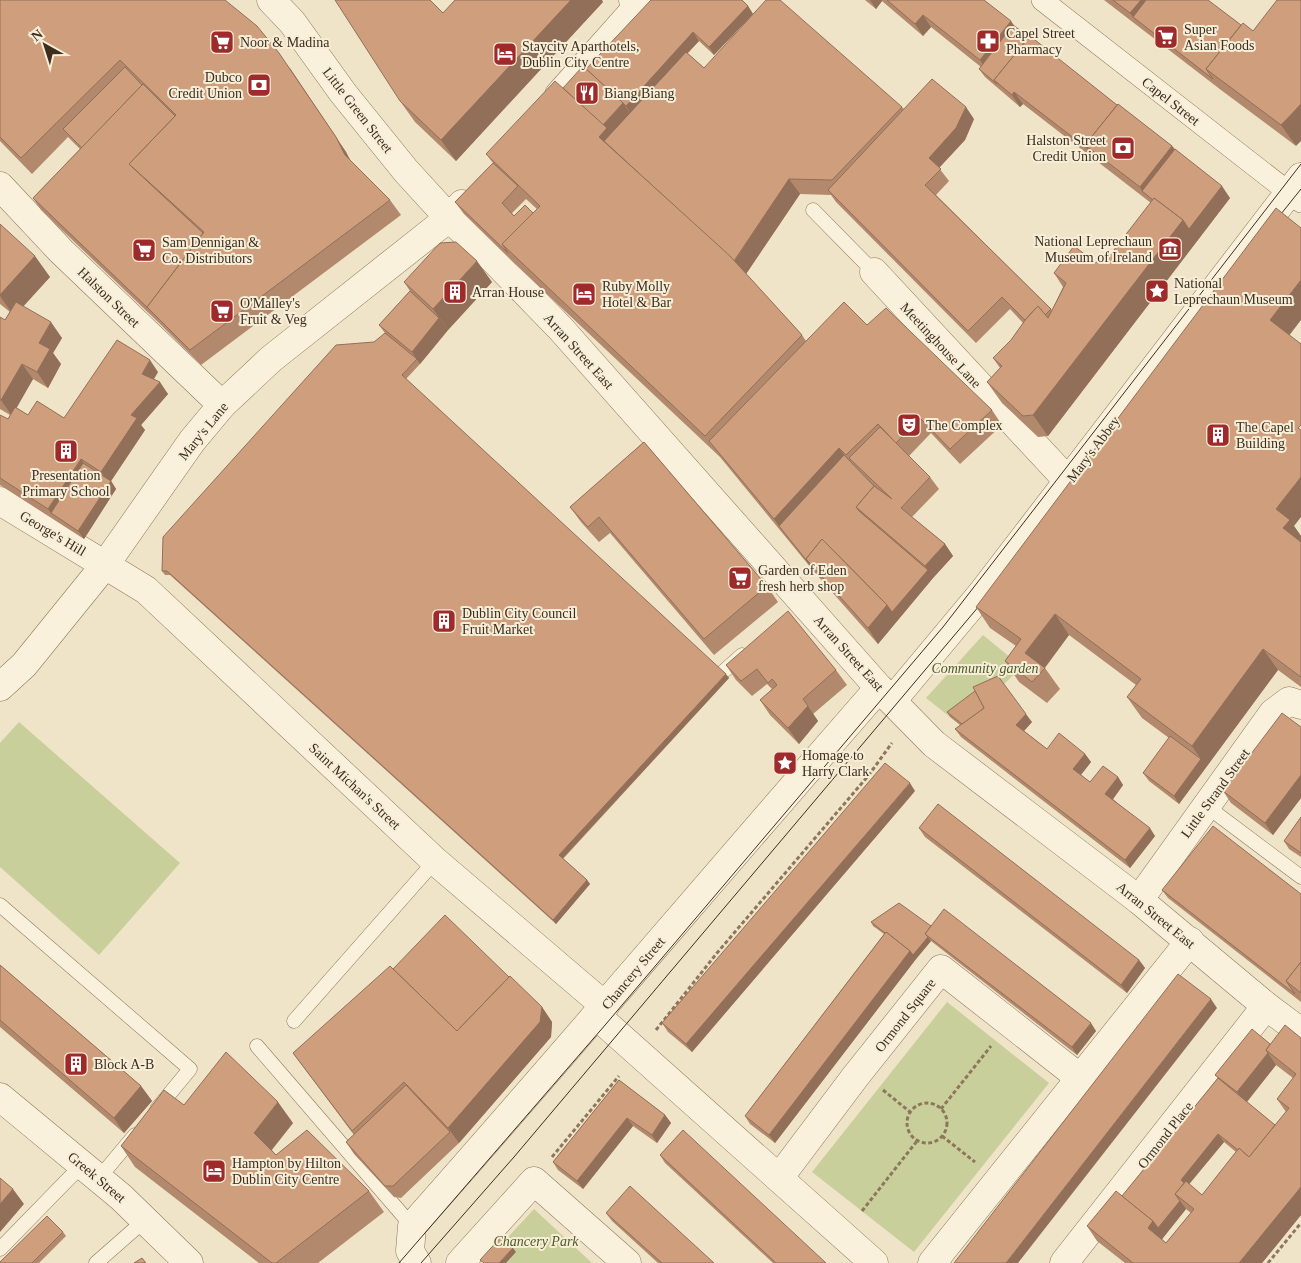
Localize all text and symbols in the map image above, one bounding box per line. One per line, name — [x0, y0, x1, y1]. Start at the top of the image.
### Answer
north arrow — [20, 20, 70, 70]
place label: Super Asian Foods — [1184, 22, 1254, 53]
supermarket icon: Super Asian Foods — [1153, 24, 1179, 50]
text: N — [28, 26, 46, 44]
place label: Capel Street Pharmacy — [1006, 26, 1075, 57]
pharmacy icon: Capel Street Pharmacy — [975, 28, 1001, 54]
supermarket icon: Noor & Madina — [209, 29, 235, 55]
place label: Noor & Madina — [240, 35, 330, 50]
place label: Staycity Aparthotels, Dublin City Centre — [522, 39, 639, 70]
hotel icon: Staycity Aparthotels, Dublin City Centre — [492, 41, 518, 67]
street label: Little Green Street — [320, 65, 396, 156]
place label: Dubco Credit Union — [169, 70, 242, 101]
bank icon: Dubco Credit Union — [246, 72, 272, 98]
street label: Capel Street — [1139, 74, 1203, 129]
restaurant icon: Biang Biang — [574, 80, 600, 106]
place label: Biang Biang — [604, 86, 674, 101]
place label: Halston Street Credit Union — [1026, 133, 1106, 164]
bank icon: Halston Street Credit Union — [1110, 135, 1136, 161]
place label: National Leprechaun Museum of Ireland — [1034, 234, 1152, 265]
place label: Sam Dennigan & Co. Distributors — [162, 235, 259, 266]
museum icon: National Leprechaun Museum of Ireland — [1157, 236, 1183, 262]
supermarket icon: Sam Dennigan & Co. Distributors — [131, 237, 157, 263]
street label: Halston Street — [75, 264, 143, 331]
place label: National Leprechaun Museum — [1174, 276, 1293, 307]
place icon: National Leprechaun Museum — [1144, 278, 1170, 304]
building icon: Arran House — [442, 279, 468, 305]
place label: Ruby Molly Hotel & Bar — [602, 279, 672, 310]
hotel icon: Ruby Molly Hotel & Bar — [571, 281, 597, 307]
place label: Arran House — [472, 285, 544, 300]
place label: O'Malley's Fruit & Veg — [240, 296, 307, 327]
supermarket icon: O'Malley's Fruit & Veg — [209, 298, 235, 324]
street label: Meetinghouse Lane — [897, 300, 984, 391]
street label: Arran Street East — [541, 310, 617, 392]
street label: Mary's Lane — [176, 399, 231, 463]
theatre icon: The Complex — [896, 412, 922, 438]
street label: Mary's Abbey — [1064, 413, 1123, 485]
place label: The Complex — [926, 418, 1003, 433]
place label: The Capel Building — [1236, 420, 1294, 451]
building icon: The Capel Building — [1205, 422, 1231, 448]
building icon: Presentation Primary School — [53, 438, 79, 464]
place label: Presentation Primary School — [22, 468, 110, 499]
street label: George's Hill — [17, 508, 88, 559]
place label: Garden of Eden fresh herb shop — [758, 563, 847, 594]
supermarket icon: Garden of Eden fresh herb shop — [727, 565, 753, 591]
place label: Dublin City Council Fruit Market — [462, 606, 576, 637]
building icon: Dublin City Council Fruit Market — [431, 608, 457, 634]
street label: Arran Street East — [811, 612, 887, 694]
park label: Community garden — [931, 661, 1039, 676]
street label: Saint Michan's Street — [306, 740, 403, 833]
street label: Little Strand Street — [1178, 746, 1253, 841]
place label: Homage to Harry Clark — [802, 748, 869, 779]
place icon: Homage to Harry Clark — [772, 750, 798, 776]
street label: Arran Street East — [1113, 879, 1198, 952]
street label: Chancery Street — [599, 934, 668, 1013]
street label: Ormond Square — [872, 976, 939, 1055]
building icon: Block A-B — [63, 1051, 89, 1077]
place label: Block A-B — [94, 1057, 154, 1072]
street label: Ormond Place — [1135, 1099, 1196, 1172]
street label: Greek Street — [65, 1149, 129, 1206]
place label: Hampton by Hilton Dublin City Centre — [232, 1156, 341, 1187]
hotel icon: Hampton by Hilton Dublin City Centre — [201, 1158, 227, 1184]
park label: Chancery Park — [493, 1234, 579, 1249]

